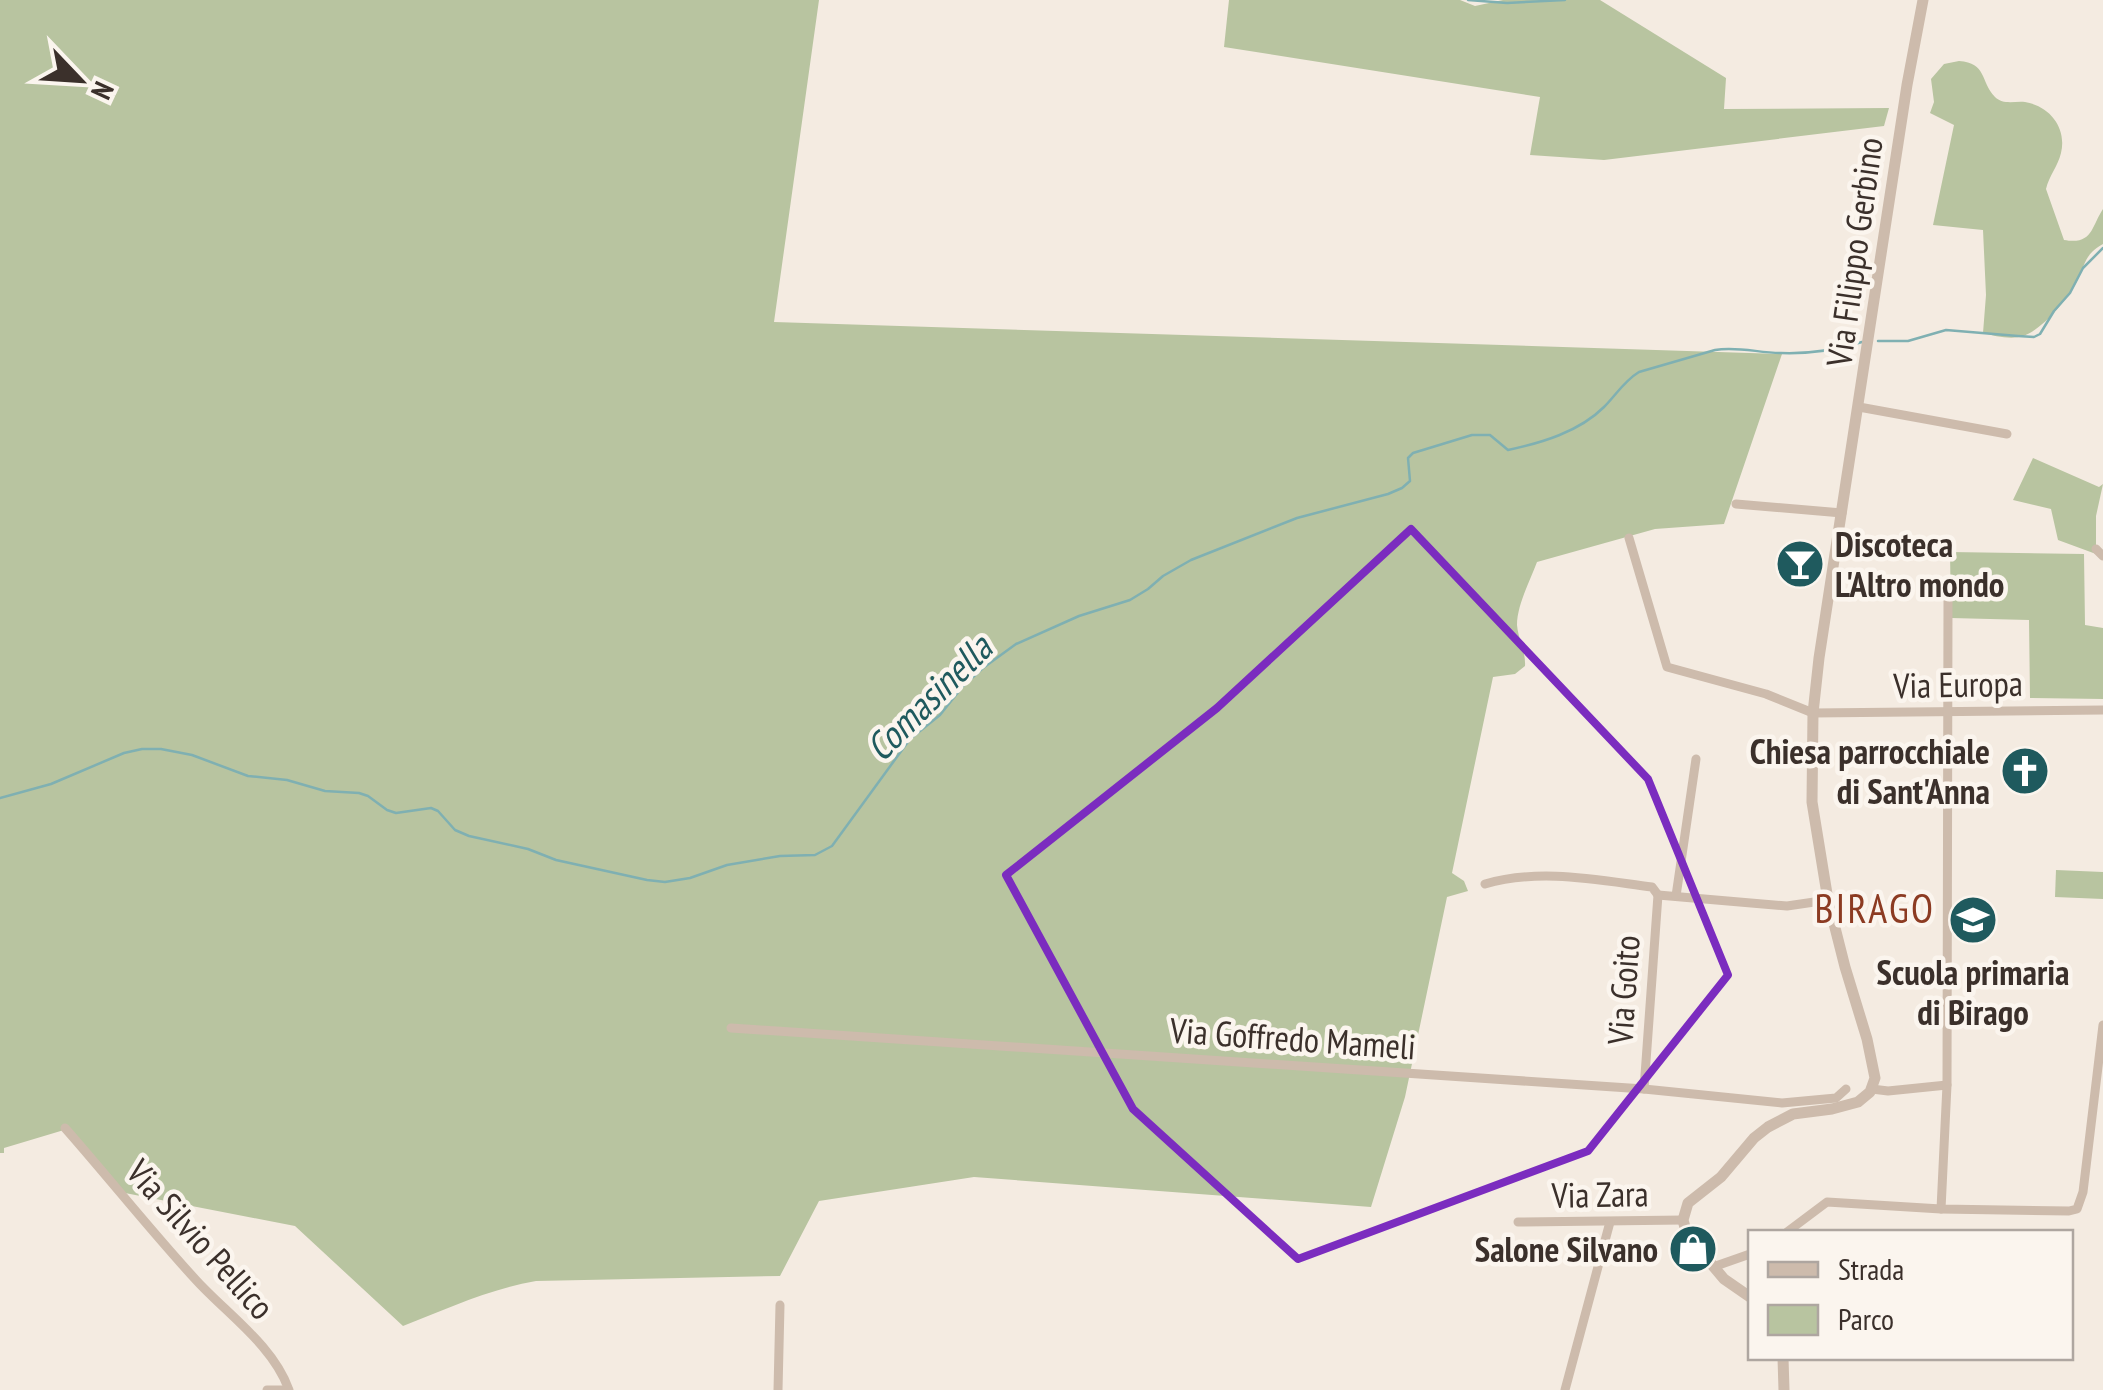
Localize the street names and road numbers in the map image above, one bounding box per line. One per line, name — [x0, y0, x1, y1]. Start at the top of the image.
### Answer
street label: Via Filippo Gerbino — [1815, 135, 1893, 370]
street label: Via Europa — [1892, 660, 2023, 708]
street label: Via Goito — [1596, 934, 1650, 1047]
street label: Via Goffredo Mameli — [1168, 1006, 1417, 1070]
street label: Via Silvio Pellico — [116, 1149, 285, 1329]
street label: Via Zara — [1550, 1170, 1649, 1218]

